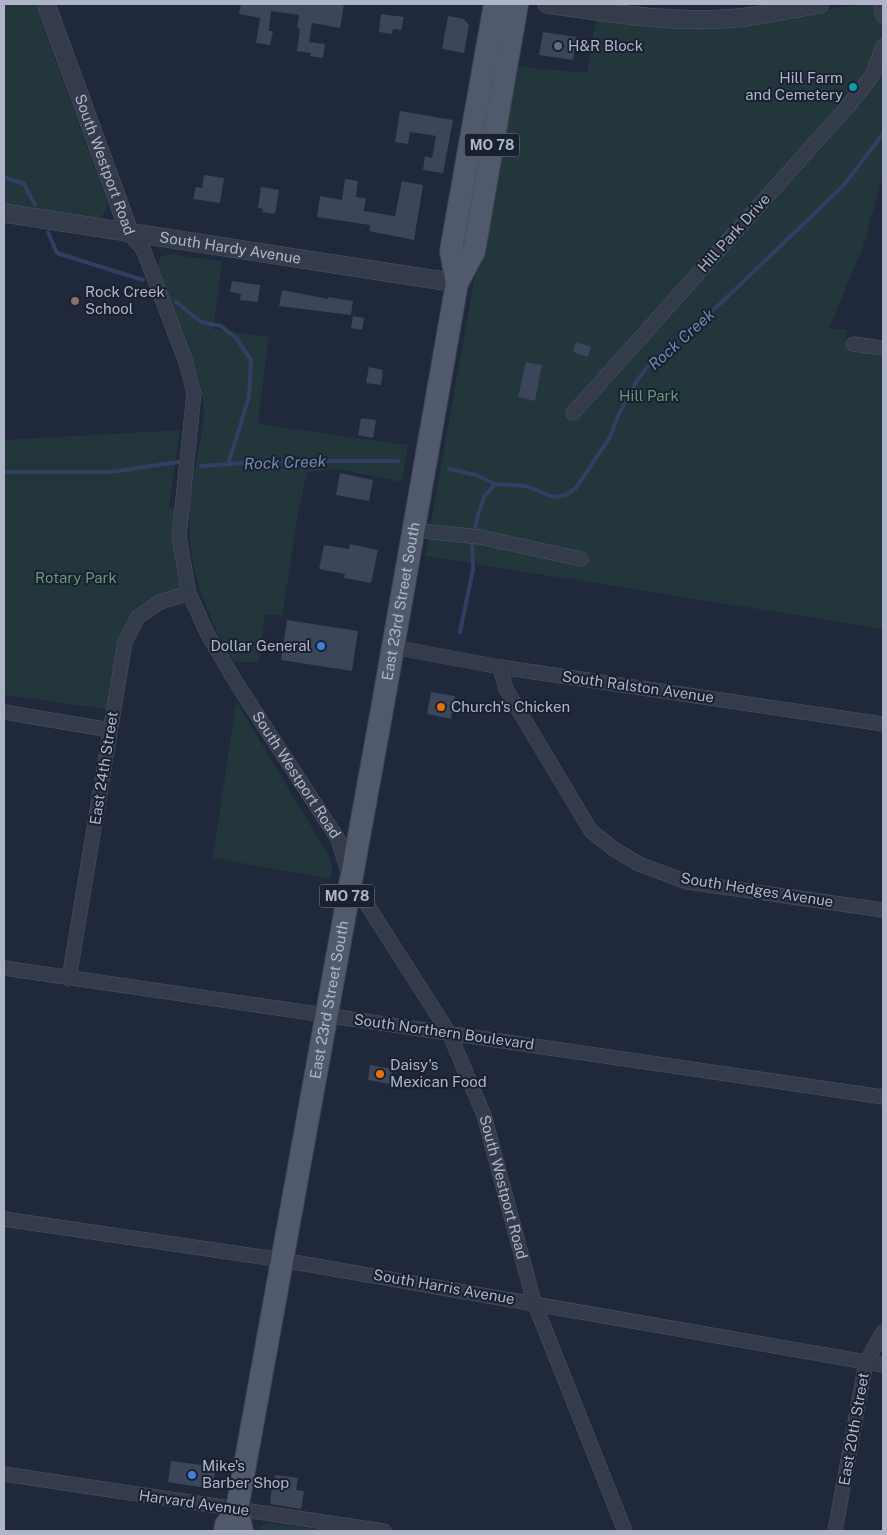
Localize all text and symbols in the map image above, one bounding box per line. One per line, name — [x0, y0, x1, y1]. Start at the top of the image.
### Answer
place label: H&R Block — [568, 37, 643, 54]
marker: H&R Block — [552, 40, 564, 52]
place label: Hill Farm and Cemetery — [745, 69, 843, 103]
marker: Hill Farm and Cemetery — [847, 81, 859, 93]
street label: South Westport Road — [72, 92, 139, 237]
road number: MO 78 — [464, 134, 520, 156]
street label: Hill Park Drive — [694, 190, 773, 275]
street label: South Hardy Avenue — [158, 228, 302, 267]
place label: Rock Creek School — [85, 283, 165, 317]
marker: Rock Creek School — [69, 295, 81, 307]
water label: Rock Creek — [644, 305, 719, 374]
park label: Hill Park — [619, 387, 679, 404]
water label: Rock Creek — [244, 452, 327, 473]
street label: East 23rd Street South — [378, 521, 423, 682]
park label: Rotary Park — [35, 569, 117, 586]
place label: Dollar General — [210, 637, 311, 654]
marker: Dollar General — [315, 640, 327, 652]
street label: South Ralston Avenue — [561, 667, 715, 706]
place label: Church's Chicken — [451, 698, 570, 715]
marker: Church's Chicken — [435, 701, 447, 713]
street label: South Westport Road — [249, 708, 344, 842]
street label: East 24th Street — [86, 710, 121, 826]
street label: South Hedges Avenue — [680, 869, 835, 910]
road number: MO 78 — [320, 884, 374, 908]
street label: East 23rd Street South — [306, 919, 352, 1080]
street label: South Northern Boulevard — [353, 1010, 535, 1053]
place label: Daisy's Mexican Food — [390, 1056, 487, 1090]
marker: Daisy's Mexican Food — [374, 1068, 386, 1080]
street label: South Westport Road — [476, 1113, 531, 1261]
street label: South Harris Avenue — [372, 1266, 516, 1307]
street label: East 20th Street — [835, 1371, 872, 1487]
place label: Mike's Barber Shop — [202, 1457, 289, 1491]
marker: Mike's Barber Shop — [186, 1469, 198, 1481]
street label: Harvard Avenue — [138, 1486, 250, 1519]

